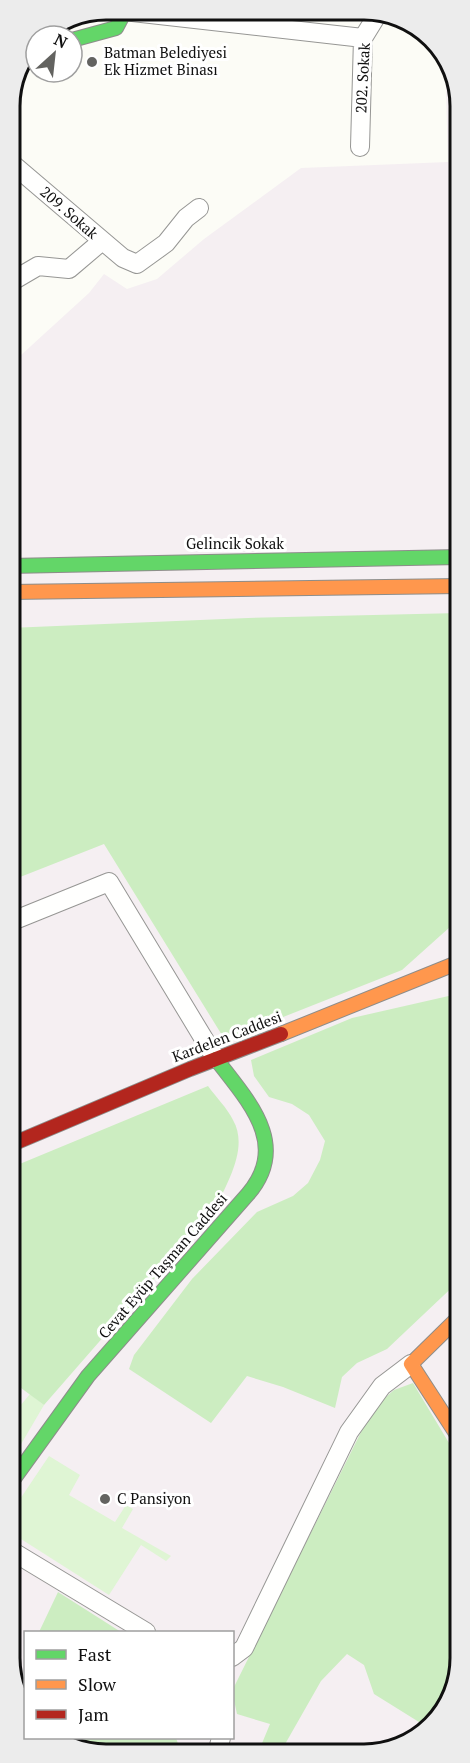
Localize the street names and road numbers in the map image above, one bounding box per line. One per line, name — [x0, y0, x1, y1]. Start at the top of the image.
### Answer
street label: 202. Sokak — [350, 42, 374, 114]
street label: 209. Sokak — [36, 182, 103, 243]
street label: Gelincik Sokak — [186, 533, 284, 553]
street label: Kardelen Caddesi — [169, 1006, 284, 1066]
street label: Cevat Eyüp Taşman Caddesi — [93, 1188, 231, 1342]

